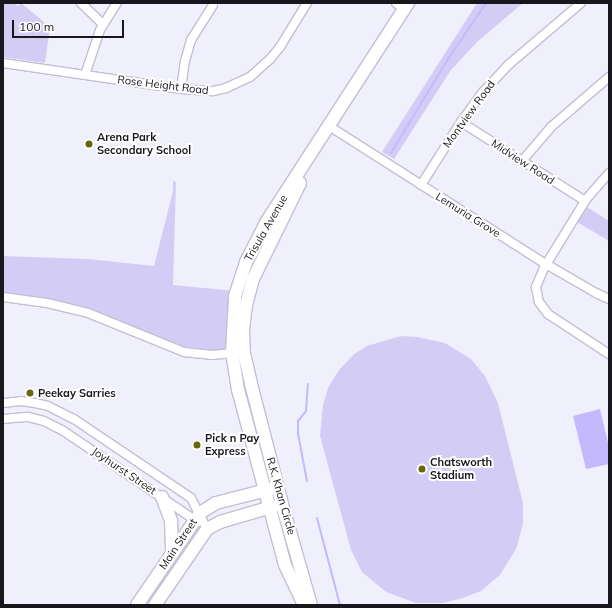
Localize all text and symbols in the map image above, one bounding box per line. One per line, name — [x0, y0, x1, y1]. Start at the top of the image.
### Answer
scale bar — [14, 12, 126, 38]
text: 100 m — [19, 19, 54, 34]
street label: Rose Height Road — [117, 73, 209, 97]
street label: Montview Road — [440, 78, 498, 150]
place label: Arena Park Secondary School — [97, 131, 191, 157]
street label: Midview Road — [489, 137, 557, 187]
marker: Arena Park Secondary School — [84, 139, 94, 149]
street label: Lemuria Grove — [433, 190, 503, 240]
street label: Trisula Avenue — [242, 192, 290, 264]
place label: Peekay Sarries — [38, 386, 116, 400]
marker: Peekay Sarries — [25, 388, 35, 398]
place label: Pick n Pay Express — [205, 432, 259, 458]
marker: Pick n Pay Express — [192, 440, 202, 450]
street label: Joyhurst Street — [89, 445, 159, 497]
street label: R.K. Khan Circle — [264, 456, 298, 536]
place label: Chatsworth Stadium — [430, 456, 492, 482]
marker: Chatsworth Stadium — [417, 464, 427, 474]
street label: Main Street — [156, 516, 200, 572]

